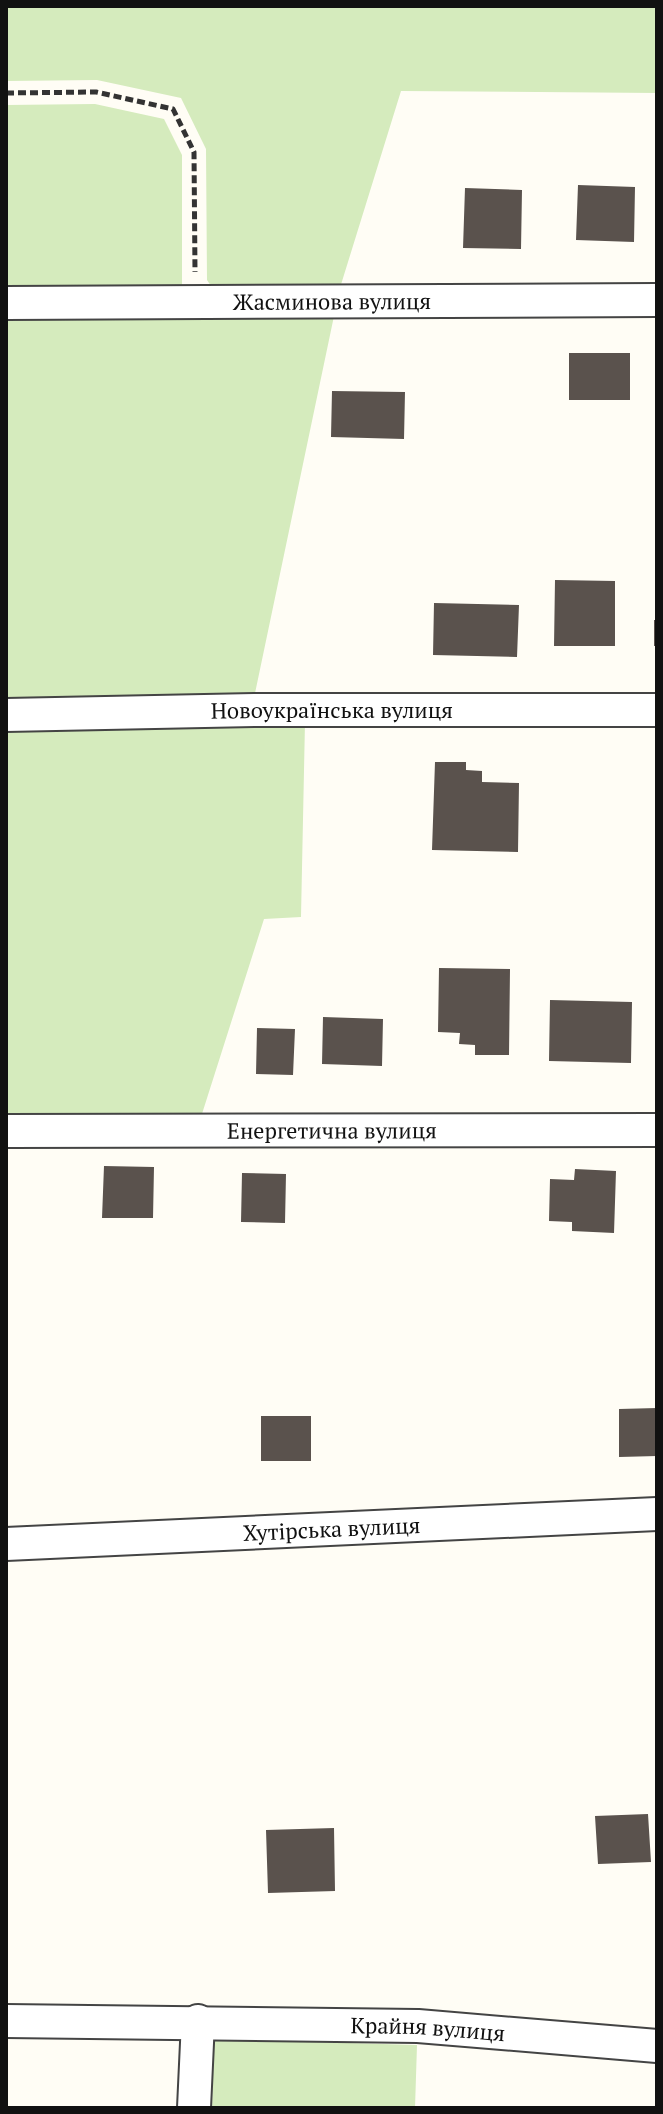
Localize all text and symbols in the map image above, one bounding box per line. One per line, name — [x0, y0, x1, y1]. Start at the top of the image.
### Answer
street label: Жасминова вулиця — [233, 286, 431, 316]
street label: Новоукраїнська вулиця — [211, 695, 453, 725]
street label: Енергетична вулиця — [227, 1115, 437, 1145]
street label: Хутірська вулиця — [242, 1510, 421, 1547]
street label: Крайня вулиця — [351, 2010, 506, 2047]

